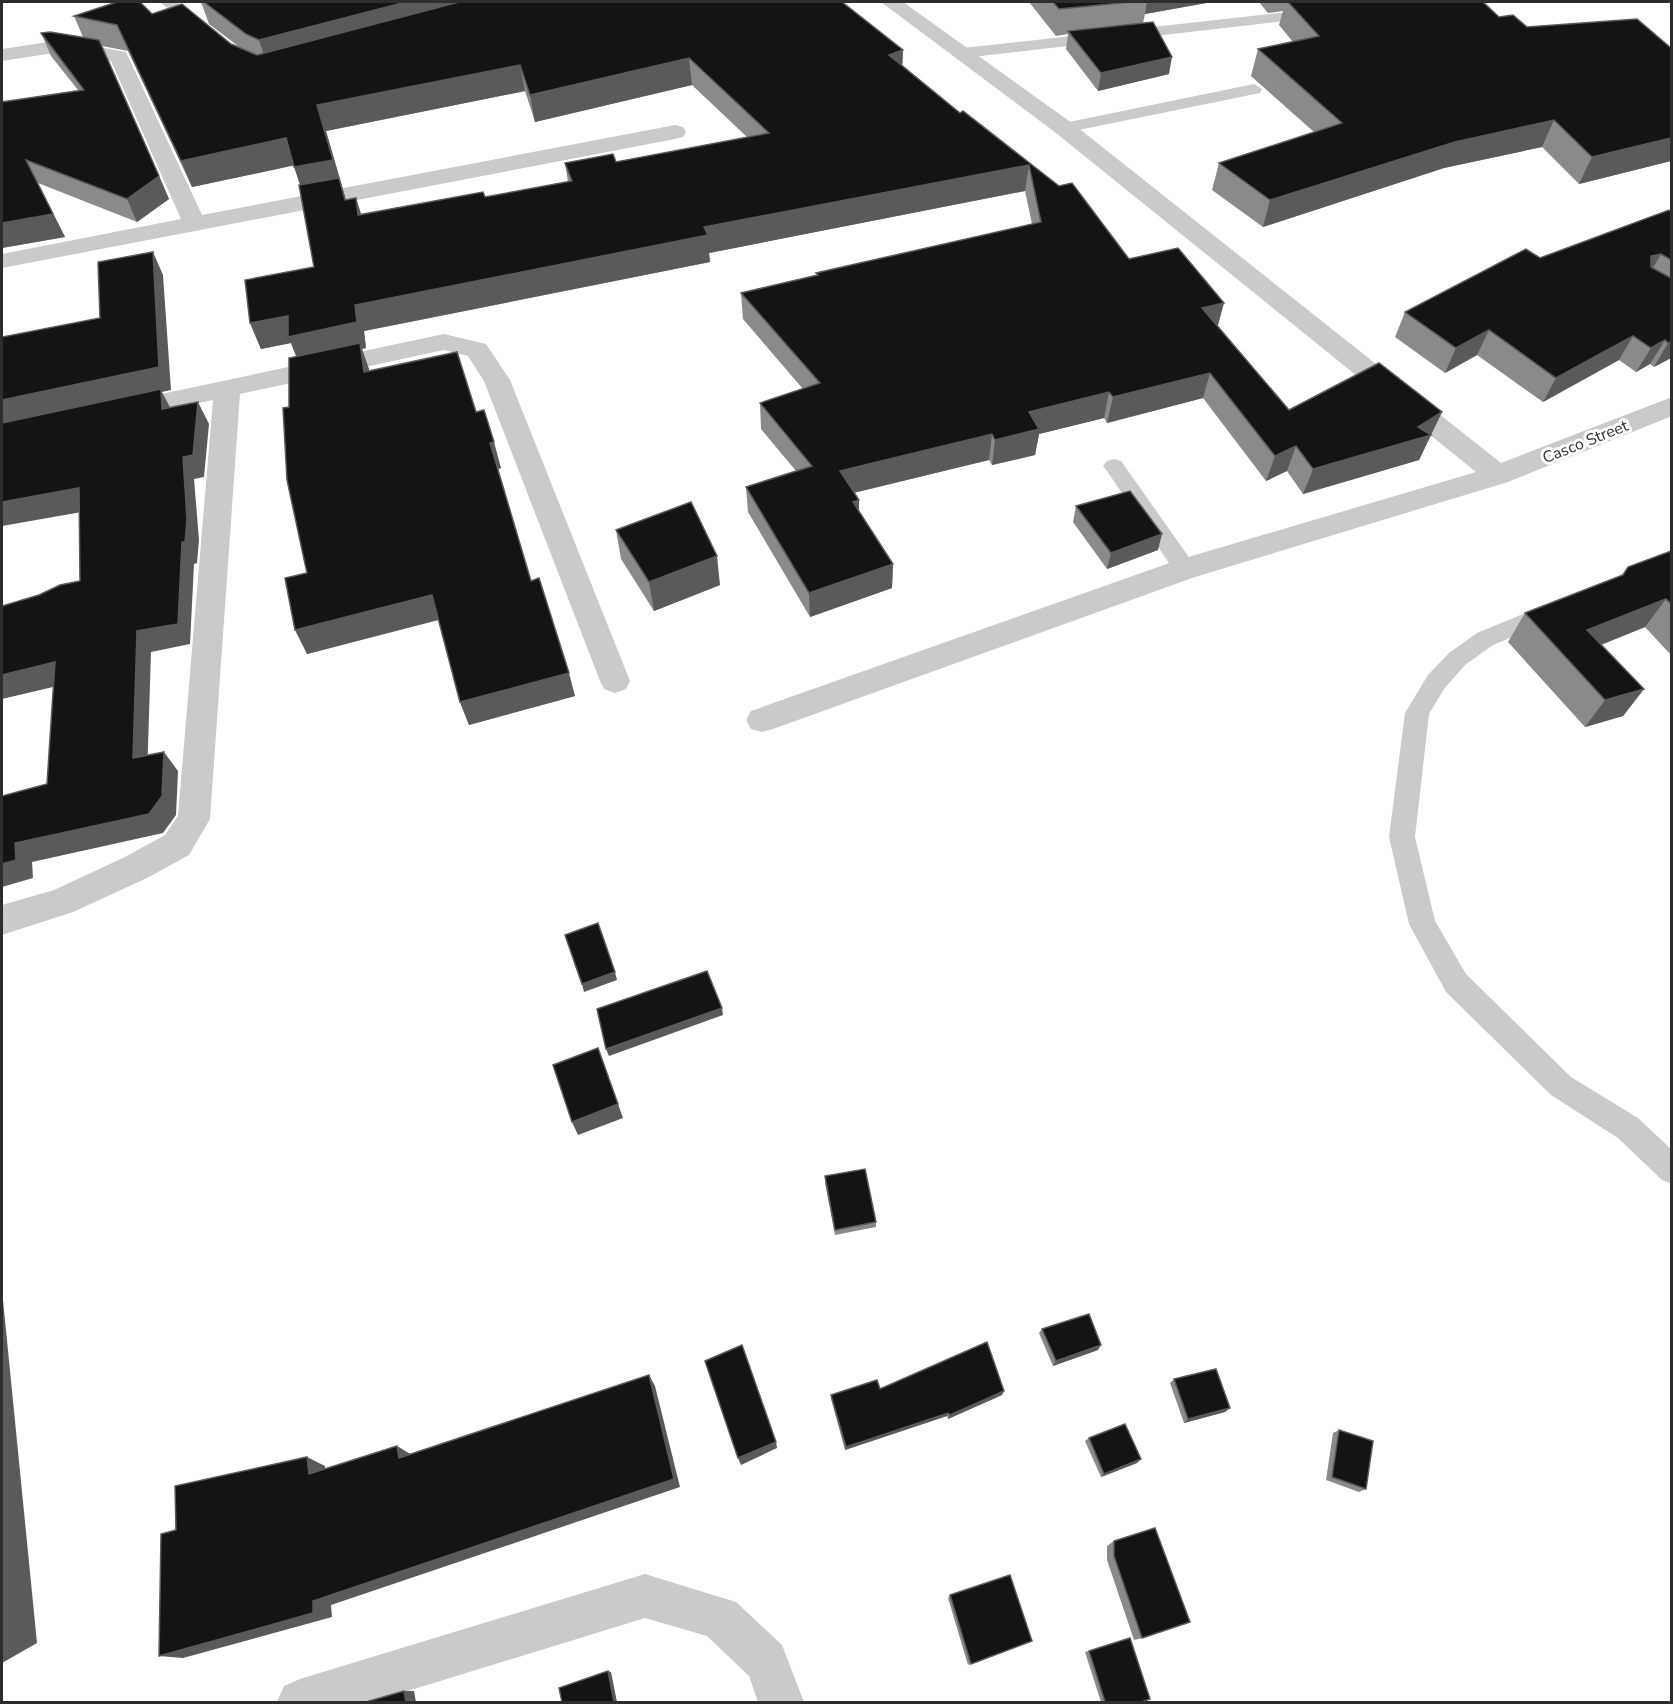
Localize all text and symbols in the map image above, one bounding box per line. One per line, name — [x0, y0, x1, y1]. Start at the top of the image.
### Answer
street label: Casco Street — [1539, 415, 1632, 469]

